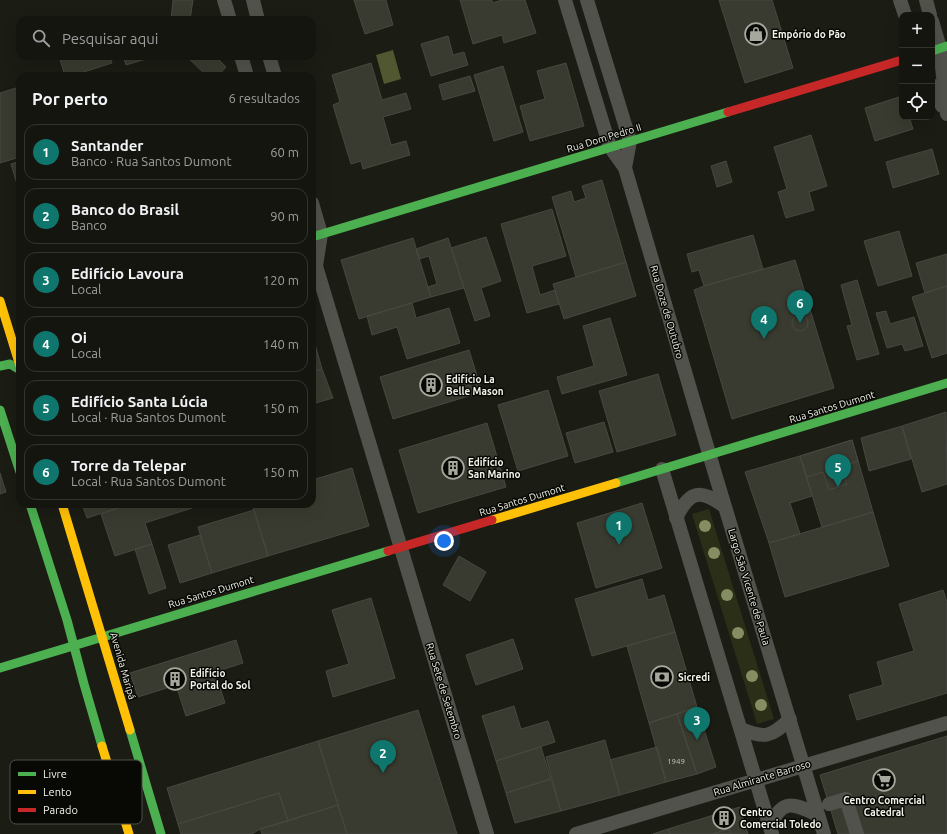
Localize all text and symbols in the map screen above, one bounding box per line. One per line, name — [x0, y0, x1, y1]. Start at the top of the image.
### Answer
map controls — [899, 12, 935, 120]
button: + — [899, 12, 935, 48]
search box — [16, 16, 316, 60]
shop icon: Empório do Pão — [743, 21, 769, 47]
icon: search — [30, 27, 52, 49]
place label: Empório do Pão — [772, 29, 846, 40]
text: Pesquisar aqui — [62, 30, 158, 47]
button: − — [899, 48, 935, 84]
button: locate — [899, 84, 935, 120]
text: Por perto — [32, 89, 108, 108]
text: 6 resultados — [229, 91, 300, 105]
street label: Rua Dom Pedro II — [565, 121, 643, 155]
text: Santander — [71, 137, 144, 154]
text: 1 — [42, 145, 50, 159]
text: 60 m — [270, 145, 299, 159]
text: Banco · Rua Santos Dumont — [71, 154, 232, 168]
text: Banco do Brasil — [71, 201, 179, 218]
text: 2 — [42, 209, 50, 223]
text: 90 m — [270, 209, 299, 223]
text: Banco — [71, 218, 107, 232]
street label: Rua Doze de Outubro — [648, 264, 686, 360]
text: Edifício Lavoura — [71, 265, 184, 282]
text: 3 — [42, 273, 50, 287]
text: 120 m — [263, 273, 299, 287]
text: Local — [71, 282, 101, 296]
pin: 6 — [787, 290, 813, 323]
pin: 4 — [751, 306, 777, 339]
text: Oi — [71, 329, 87, 346]
text: 4 — [42, 337, 50, 351]
text: 140 m — [263, 337, 299, 351]
text: Local — [71, 346, 101, 360]
building icon: Edifício La Belle Mason — [418, 372, 444, 398]
place label: Edifício La Belle Mason — [446, 373, 504, 397]
street label: Rua Santos Dumont — [788, 389, 876, 425]
text: Edifício Santa Lúcia — [71, 393, 208, 410]
text: 5 — [42, 401, 50, 415]
text: 150 m — [263, 401, 299, 415]
text: Local · Rua Santos Dumont — [71, 410, 226, 424]
pin: 5 — [825, 454, 851, 487]
building icon: Edifício San Marino — [440, 455, 466, 481]
place label: Edifício San Marino — [468, 456, 521, 480]
text: Torre da Telepar — [71, 457, 186, 474]
text: 6 — [42, 465, 50, 479]
text: 150 m — [263, 465, 299, 479]
text: Local · Rua Santos Dumont — [71, 474, 226, 488]
street label: Rua Santos Dumont — [478, 482, 566, 518]
pin: 1 — [606, 512, 632, 545]
street label: Largo São Vicente de Paula — [726, 527, 772, 647]
your location — [434, 531, 454, 551]
street label: Rua Santos Dumont — [167, 574, 255, 610]
street label: Avenida Maripá — [108, 631, 138, 701]
street label: Rua Sete de Setembro — [424, 642, 464, 740]
bank icon: Sicredi — [649, 664, 675, 690]
building icon: Edifício Portal do Sol — [162, 666, 188, 692]
place label: Edifício Portal do Sol — [190, 667, 250, 691]
place label: Sicredi — [678, 672, 710, 683]
pin: 3 — [684, 707, 710, 740]
pin: 2 — [370, 740, 396, 773]
house number: 1949 — [667, 757, 685, 766]
street label: Rua Almirante Barroso — [712, 758, 812, 798]
legend — [10, 760, 142, 824]
supermarket icon: Centro Comercial Catedral — [871, 767, 897, 793]
text: Livre — [43, 768, 67, 780]
text: Lento — [43, 786, 72, 798]
place label: Centro Comercial Catedral — [843, 795, 925, 818]
text: Parado — [43, 804, 78, 816]
building icon: Centro Comercial Toledo — [711, 805, 737, 831]
place label: Centro Comercial Toledo — [740, 807, 821, 830]

